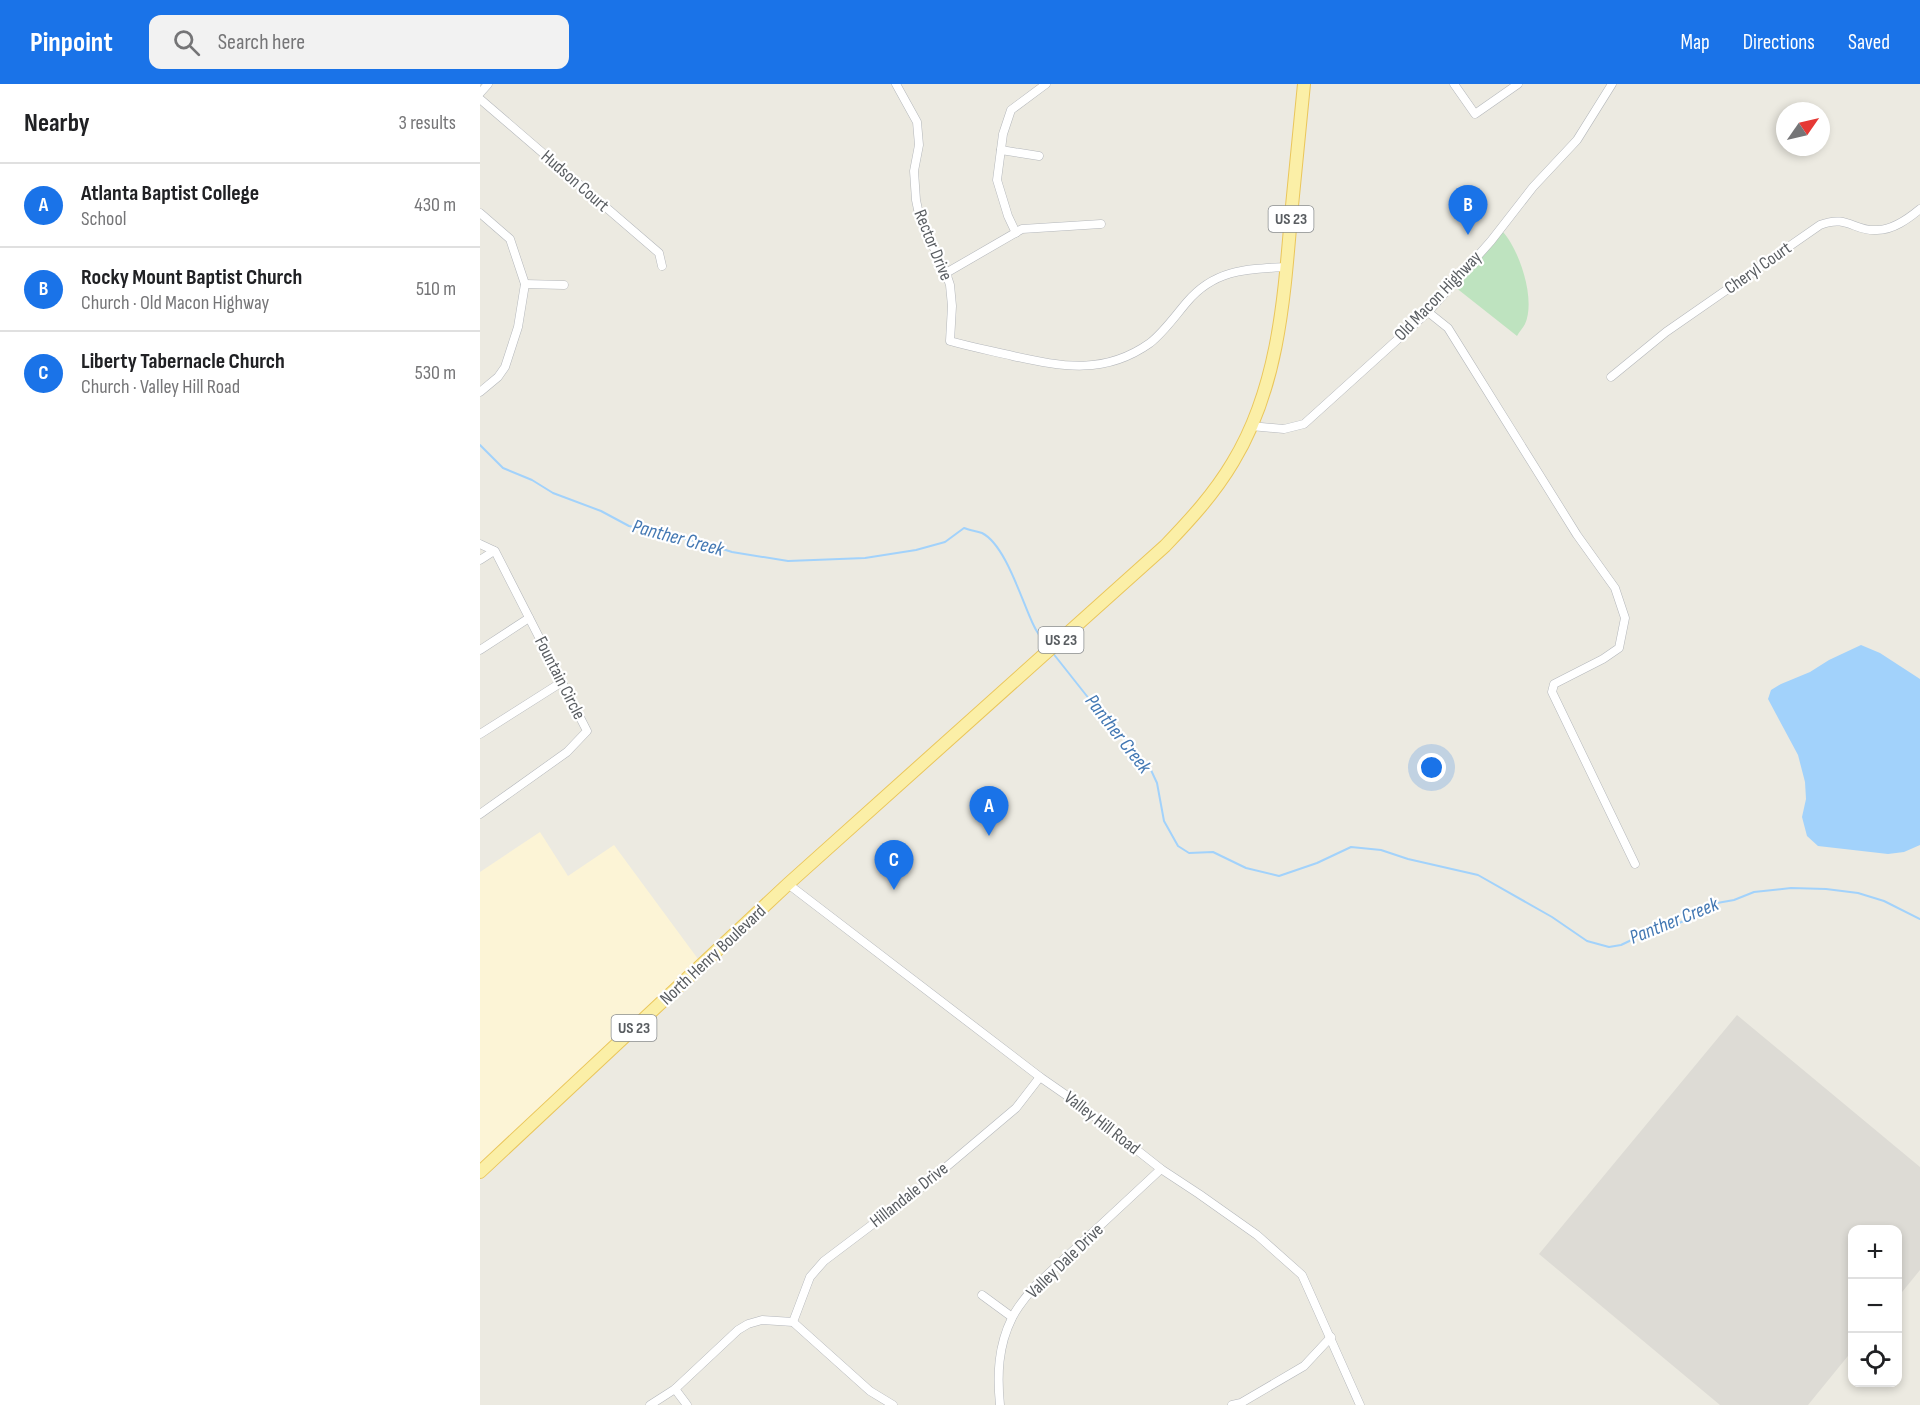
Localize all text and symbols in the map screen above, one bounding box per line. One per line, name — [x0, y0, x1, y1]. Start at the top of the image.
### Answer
search box — [149, 15, 569, 69]
text: Pinpoint — [30, 26, 113, 59]
icon: search — [170, 26, 203, 59]
text: Search here — [218, 29, 305, 56]
text: Map — [1680, 30, 1710, 55]
text: Directions — [1743, 30, 1815, 55]
text: Saved — [1848, 30, 1890, 55]
north arrow — [1776, 102, 1830, 156]
text: Nearby — [24, 108, 90, 139]
text: 3 results — [399, 111, 456, 135]
street label: Hudson Court — [537, 146, 614, 217]
text: Atlanta Baptist College — [81, 180, 259, 207]
pin: B — [1448, 186, 1488, 235]
text: A — [39, 193, 48, 217]
text: 430 m — [414, 193, 456, 217]
street label: Rector Drive — [909, 206, 957, 284]
road number: US 23 — [1268, 206, 1314, 232]
text: School — [81, 207, 126, 231]
street label: Cheryl Court — [1721, 237, 1796, 299]
street label: Old Macon Highway — [1390, 247, 1486, 345]
text: Rocky Mount Baptist Church — [81, 264, 302, 291]
text: B — [39, 277, 48, 301]
text: 510 m — [416, 277, 456, 301]
text: Church · Old Macon Highway — [81, 291, 269, 315]
text: Liberty Tabernacle Church — [81, 348, 285, 375]
text: C — [38, 361, 49, 385]
text: 530 m — [415, 361, 456, 385]
text: Church · Valley Hill Road — [81, 375, 240, 399]
water label: Panther Creek — [630, 514, 727, 562]
road number: US 23 — [1038, 627, 1084, 653]
street label: Fountain Circle — [530, 633, 590, 723]
water label: Panther Creek — [1080, 690, 1157, 779]
your location — [1417, 753, 1446, 782]
pin: A — [970, 786, 1008, 836]
pin: C — [874, 840, 914, 890]
water label: Panther Creek — [1626, 892, 1722, 950]
street label: North Henry Boulevard — [656, 901, 770, 1009]
road number: US 23 — [612, 1015, 656, 1041]
street label: Valley Hill Road — [1060, 1087, 1144, 1159]
street label: Hillandale Drive — [866, 1158, 952, 1232]
street label: Valley Dale Drive — [1022, 1219, 1108, 1303]
map controls — [1848, 1225, 1902, 1387]
button: + — [1848, 1225, 1902, 1279]
button: − — [1848, 1279, 1902, 1333]
button: locate — [1848, 1333, 1902, 1387]

